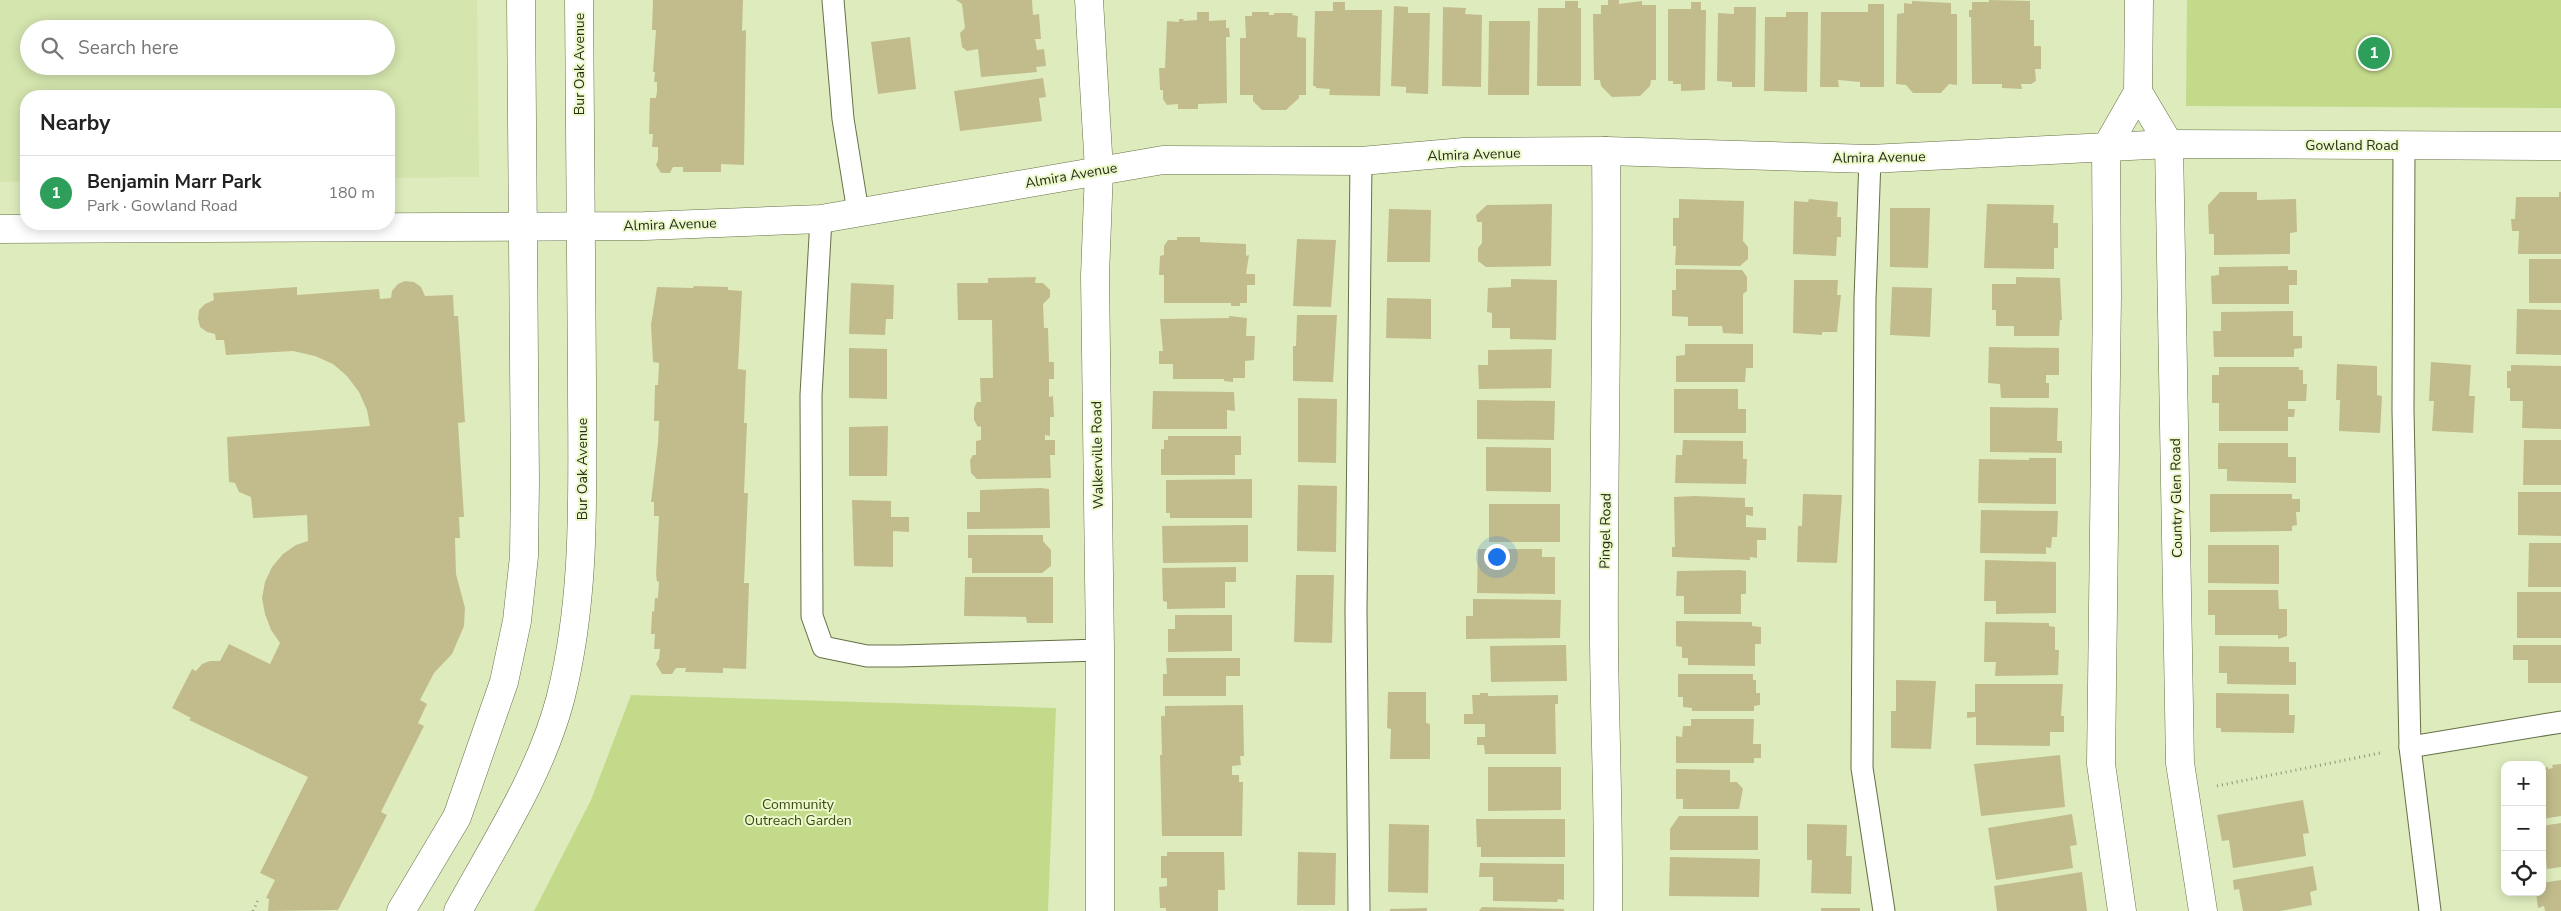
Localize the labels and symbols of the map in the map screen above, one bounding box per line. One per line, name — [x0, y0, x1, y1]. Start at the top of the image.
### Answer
street label: Bur Oak Avenue — [570, 13, 589, 115]
pin: 1 — [2358, 34, 2390, 72]
street label: Gowland Road — [2305, 136, 2399, 155]
street label: Almira Avenue — [1427, 143, 1521, 166]
street label: Almira Avenue — [1832, 147, 1926, 168]
street label: Almira Avenue — [1024, 158, 1119, 193]
street label: Almira Avenue — [623, 213, 717, 236]
street label: Walkerville Road — [1087, 401, 1108, 509]
street label: Bur Oak Avenue — [573, 418, 592, 520]
street label: Country Glen Road — [2166, 438, 2187, 558]
street label: Pingel Road — [1595, 493, 1616, 569]
your location — [1484, 544, 1510, 570]
park label: Community Outreach Garden — [744, 795, 852, 830]

